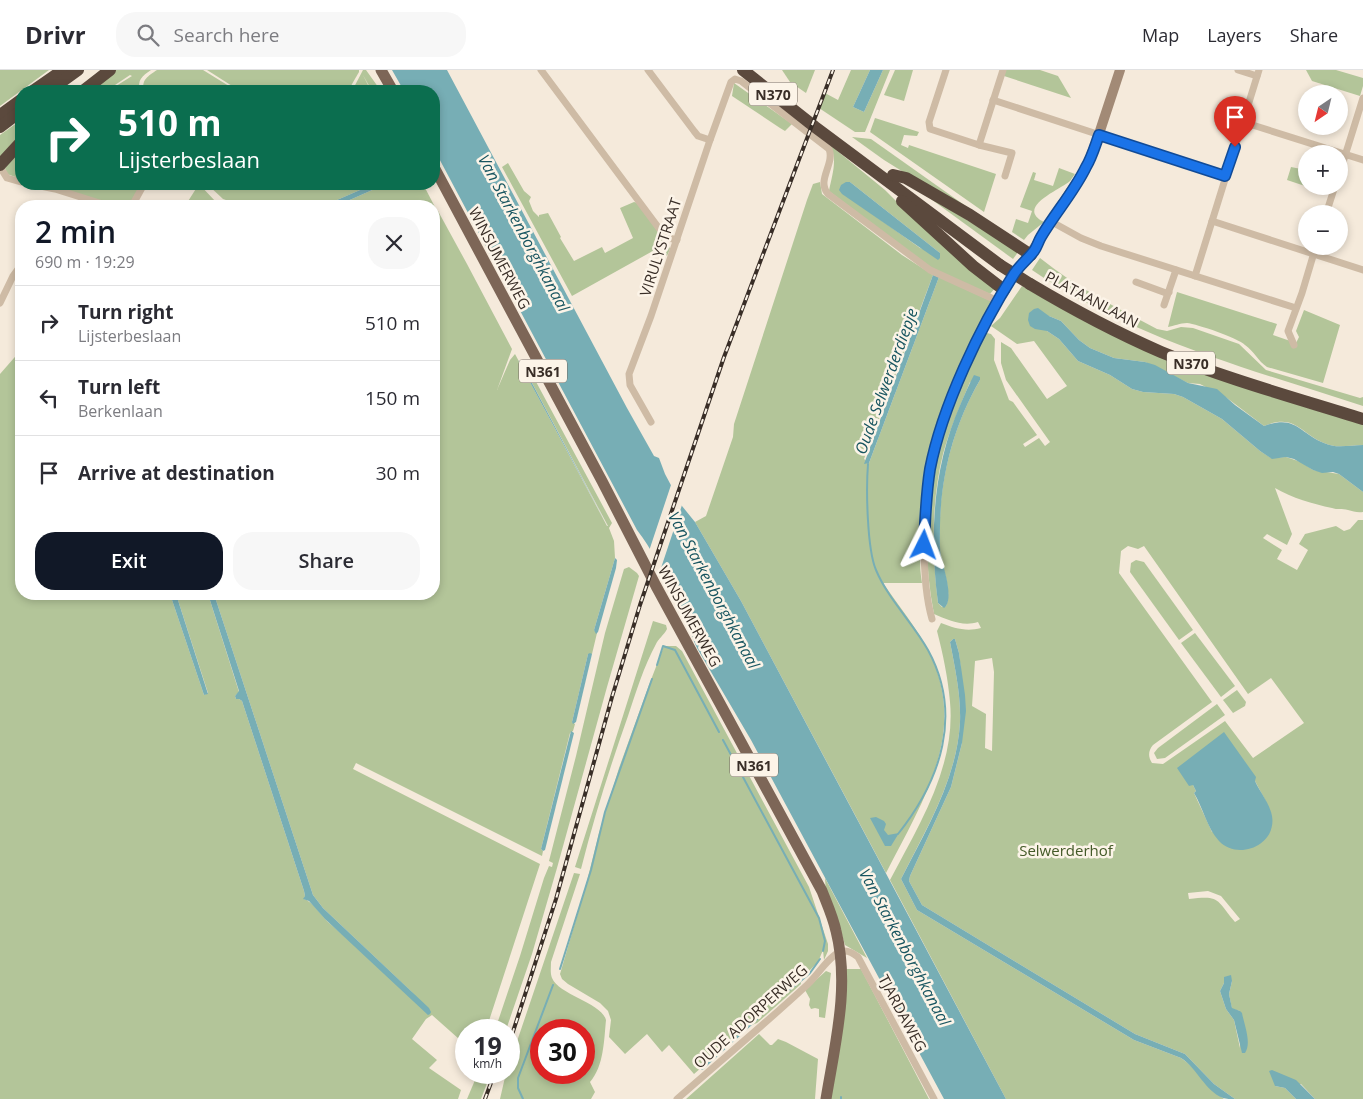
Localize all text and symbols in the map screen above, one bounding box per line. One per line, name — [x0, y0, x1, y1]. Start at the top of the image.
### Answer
search box — [116, 12, 466, 57]
text: Drivr — [25, 18, 86, 51]
icon: search — [134, 21, 162, 49]
text: Search here — [174, 22, 279, 48]
text: Map — [1142, 23, 1179, 47]
text: Layers — [1207, 23, 1262, 47]
text: Share — [1290, 23, 1338, 47]
road number: N370 — [749, 82, 797, 106]
north arrow — [1298, 85, 1348, 135]
map controls — [1298, 85, 1348, 255]
pin — [1214, 96, 1256, 147]
text: 510 m — [118, 99, 222, 146]
icon: arrive — [1221, 103, 1249, 131]
icon: right — [35, 105, 100, 170]
text: Lijsterbeslaan — [118, 144, 260, 174]
button: + — [1298, 145, 1348, 195]
water label: Van Starkenborghkanaal — [473, 150, 575, 316]
street label: VIRULYSTRAAT — [635, 194, 686, 299]
street label: WINSUMERWEG — [465, 204, 535, 312]
button: − — [1298, 205, 1348, 255]
text: 2 min — [35, 211, 116, 252]
button: close — [368, 217, 420, 269]
text: 690 m · 19:29 — [35, 251, 135, 273]
street label: PLATAANLAAN — [1042, 266, 1142, 332]
text: Turn right — [78, 299, 173, 325]
water label: Oude Selwerderdiepje — [849, 305, 923, 457]
icon: right — [35, 309, 63, 337]
text: 510 m — [365, 310, 420, 336]
text: Lijsterbeslaan — [78, 325, 181, 347]
road number: N370 — [1167, 352, 1215, 374]
road number: N361 — [519, 360, 567, 382]
text: Turn left — [78, 374, 160, 400]
icon: left — [35, 384, 63, 412]
text: 150 m — [365, 385, 420, 411]
text: Berkenlaan — [78, 400, 163, 422]
icon: arrive — [35, 459, 63, 487]
text: Arrive at destination — [78, 460, 275, 486]
text: 30 m — [376, 460, 420, 486]
water label: Van Starkenborghkanaal — [663, 507, 765, 673]
position arrow — [897, 518, 949, 570]
button: Exit — [35, 532, 223, 590]
button: Share — [233, 532, 420, 590]
street label: WINSUMERWEG — [654, 562, 726, 670]
road number: N361 — [730, 754, 778, 776]
park label: Selwerderhof — [1019, 840, 1114, 860]
water label: Van Starkenborghkanaal — [854, 864, 956, 1030]
street label: OUDE ADORPERWEG — [689, 959, 811, 1073]
street label: TJARDAWEG — [874, 971, 932, 1055]
speed limit sign: 30 — [530, 1019, 595, 1084]
text: 19 — [473, 1028, 502, 1062]
text: km/h — [473, 1055, 502, 1072]

